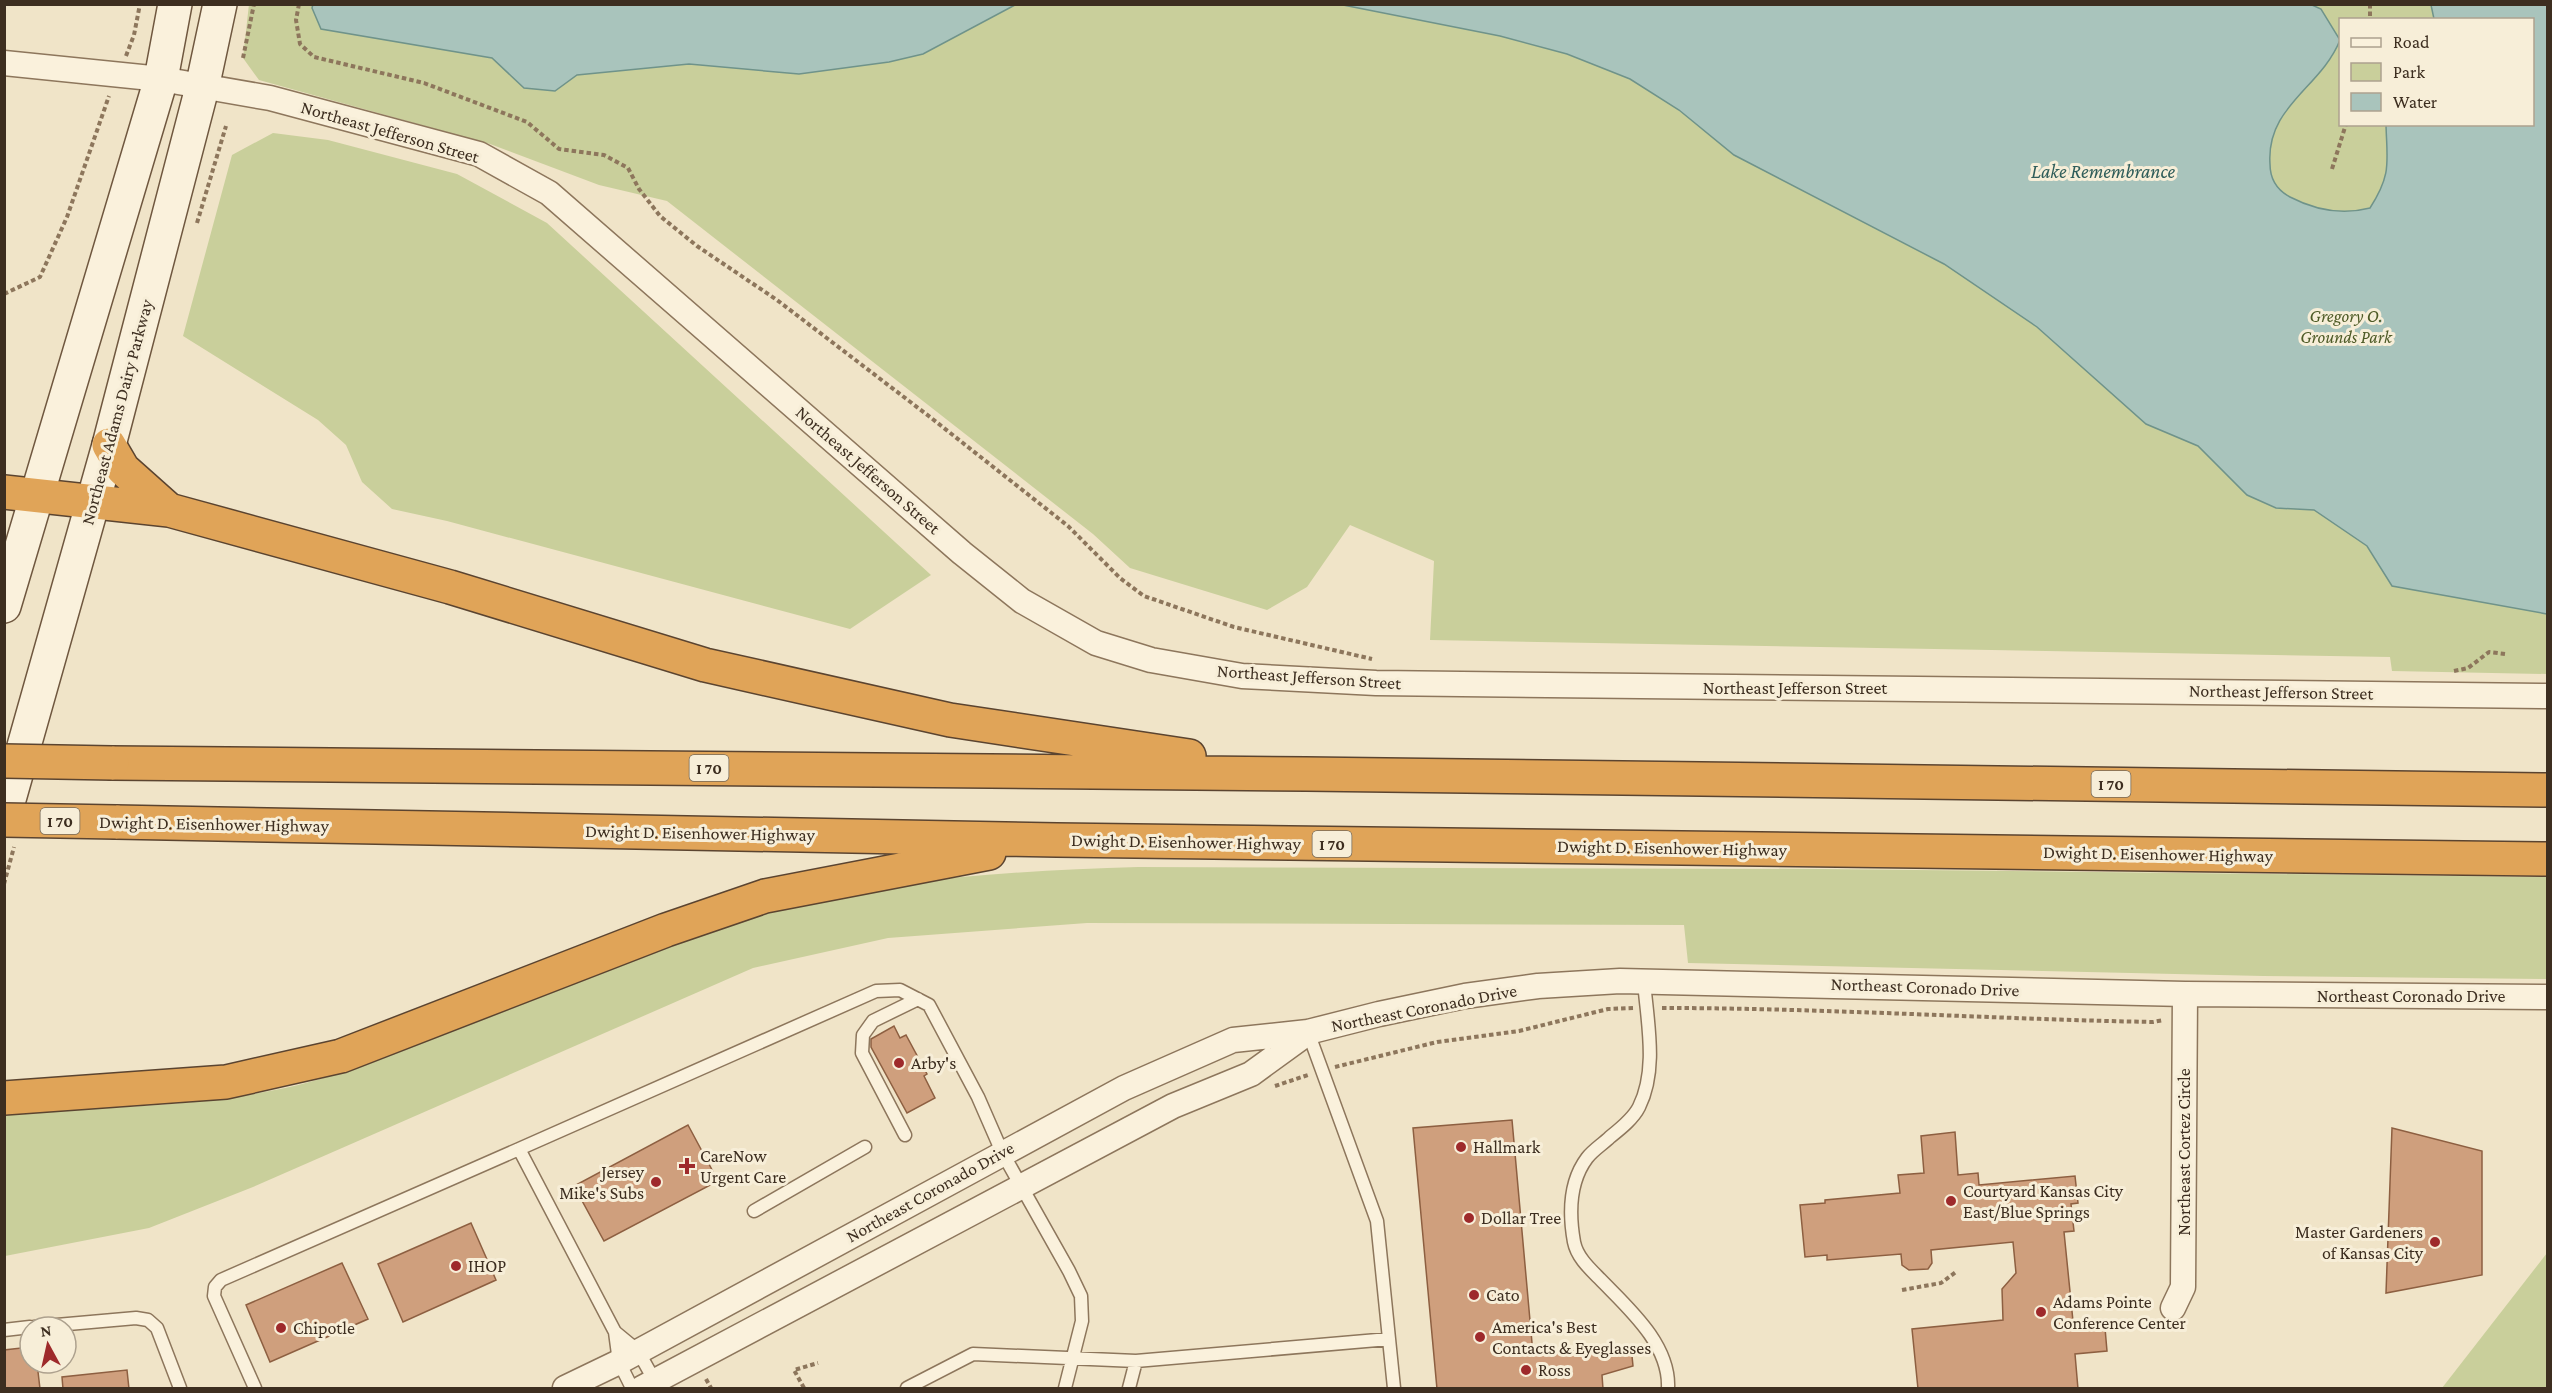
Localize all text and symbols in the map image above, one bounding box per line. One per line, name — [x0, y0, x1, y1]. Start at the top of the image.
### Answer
legend — [2339, 18, 2534, 126]
text: Road — [2393, 32, 2430, 52]
text: Park — [2393, 62, 2425, 82]
text: Water — [2393, 92, 2438, 112]
street label: Northeast Jefferson Street — [299, 97, 482, 167]
water label: Lake Remembrance — [2031, 160, 2176, 182]
street label: Northeast Adams Dairy Parkway — [77, 296, 157, 527]
park label: Gregory O. Grounds Park — [2300, 306, 2393, 347]
street label: Northeast Jefferson Street — [792, 402, 945, 539]
street label: Northeast Jefferson Street — [1216, 661, 1403, 693]
street label: Northeast Jefferson Street — [1703, 678, 1888, 698]
street label: Northeast Jefferson Street — [2189, 680, 2374, 704]
road number: I 70 — [690, 755, 728, 781]
road number: I 70 — [2092, 771, 2130, 797]
road number: I 70 — [40, 808, 80, 834]
street label: Dwight D. Eisenhower Highway — [99, 812, 330, 836]
street label: Dwight D. Eisenhower Highway — [585, 821, 816, 845]
street label: Dwight D. Eisenhower Highway — [1071, 830, 1302, 854]
road number: I 70 — [1312, 831, 1352, 857]
street label: Dwight D. Eisenhower Highway — [1557, 836, 1788, 860]
street label: Dwight D. Eisenhower Highway — [2043, 842, 2274, 866]
street label: Northeast Coronado Drive — [1830, 974, 2020, 1000]
street label: Northeast Coronado Drive — [1329, 980, 1519, 1036]
street label: Northeast Coronado Drive — [2317, 986, 2505, 1006]
place label: Arby's — [911, 1053, 956, 1073]
marker: Arby's — [892, 1056, 906, 1070]
street label: Northeast Cortez Circle — [2174, 1068, 2194, 1236]
street label: Northeast Coronado Drive — [843, 1137, 1017, 1246]
place label: Hallmark — [1473, 1137, 1541, 1157]
marker: Hallmark — [1454, 1140, 1468, 1154]
place label: CareNow Urgent Care — [700, 1146, 786, 1187]
marker: CareNow Urgent Care — [678, 1157, 696, 1175]
place label: Jersey Mike's Subs — [559, 1162, 645, 1203]
marker: Jersey Mike's Subs — [649, 1175, 663, 1189]
place label: Courtyard Kansas City East/Blue Springs — [1963, 1181, 2124, 1222]
marker: Courtyard Kansas City East/Blue Springs — [1944, 1194, 1958, 1208]
place label: Dollar Tree — [1481, 1208, 1561, 1228]
marker: Dollar Tree — [1462, 1211, 1476, 1225]
place label: Master Gardeners of Kansas City — [2295, 1222, 2424, 1263]
marker: Master Gardeners of Kansas City — [2428, 1235, 2442, 1249]
place label: IHOP — [468, 1256, 506, 1276]
marker: IHOP — [449, 1259, 463, 1273]
place label: Cato — [1486, 1285, 1520, 1305]
marker: Cato — [1467, 1288, 1481, 1302]
place label: Adams Pointe Conference Center — [2053, 1292, 2186, 1333]
marker: Adams Pointe Conference Center — [2034, 1305, 2048, 1319]
north arrow — [18, 1315, 78, 1375]
place label: America's Best Contacts & Eyeglasses — [1492, 1317, 1651, 1358]
place label: Chipotle — [293, 1318, 355, 1338]
text: N — [39, 1321, 53, 1340]
marker: Chipotle — [274, 1321, 288, 1335]
marker: America's Best Contacts & Eyeglasses — [1473, 1330, 1487, 1344]
place label: Ross — [1538, 1360, 1571, 1380]
marker: Ross — [1519, 1363, 1533, 1377]

